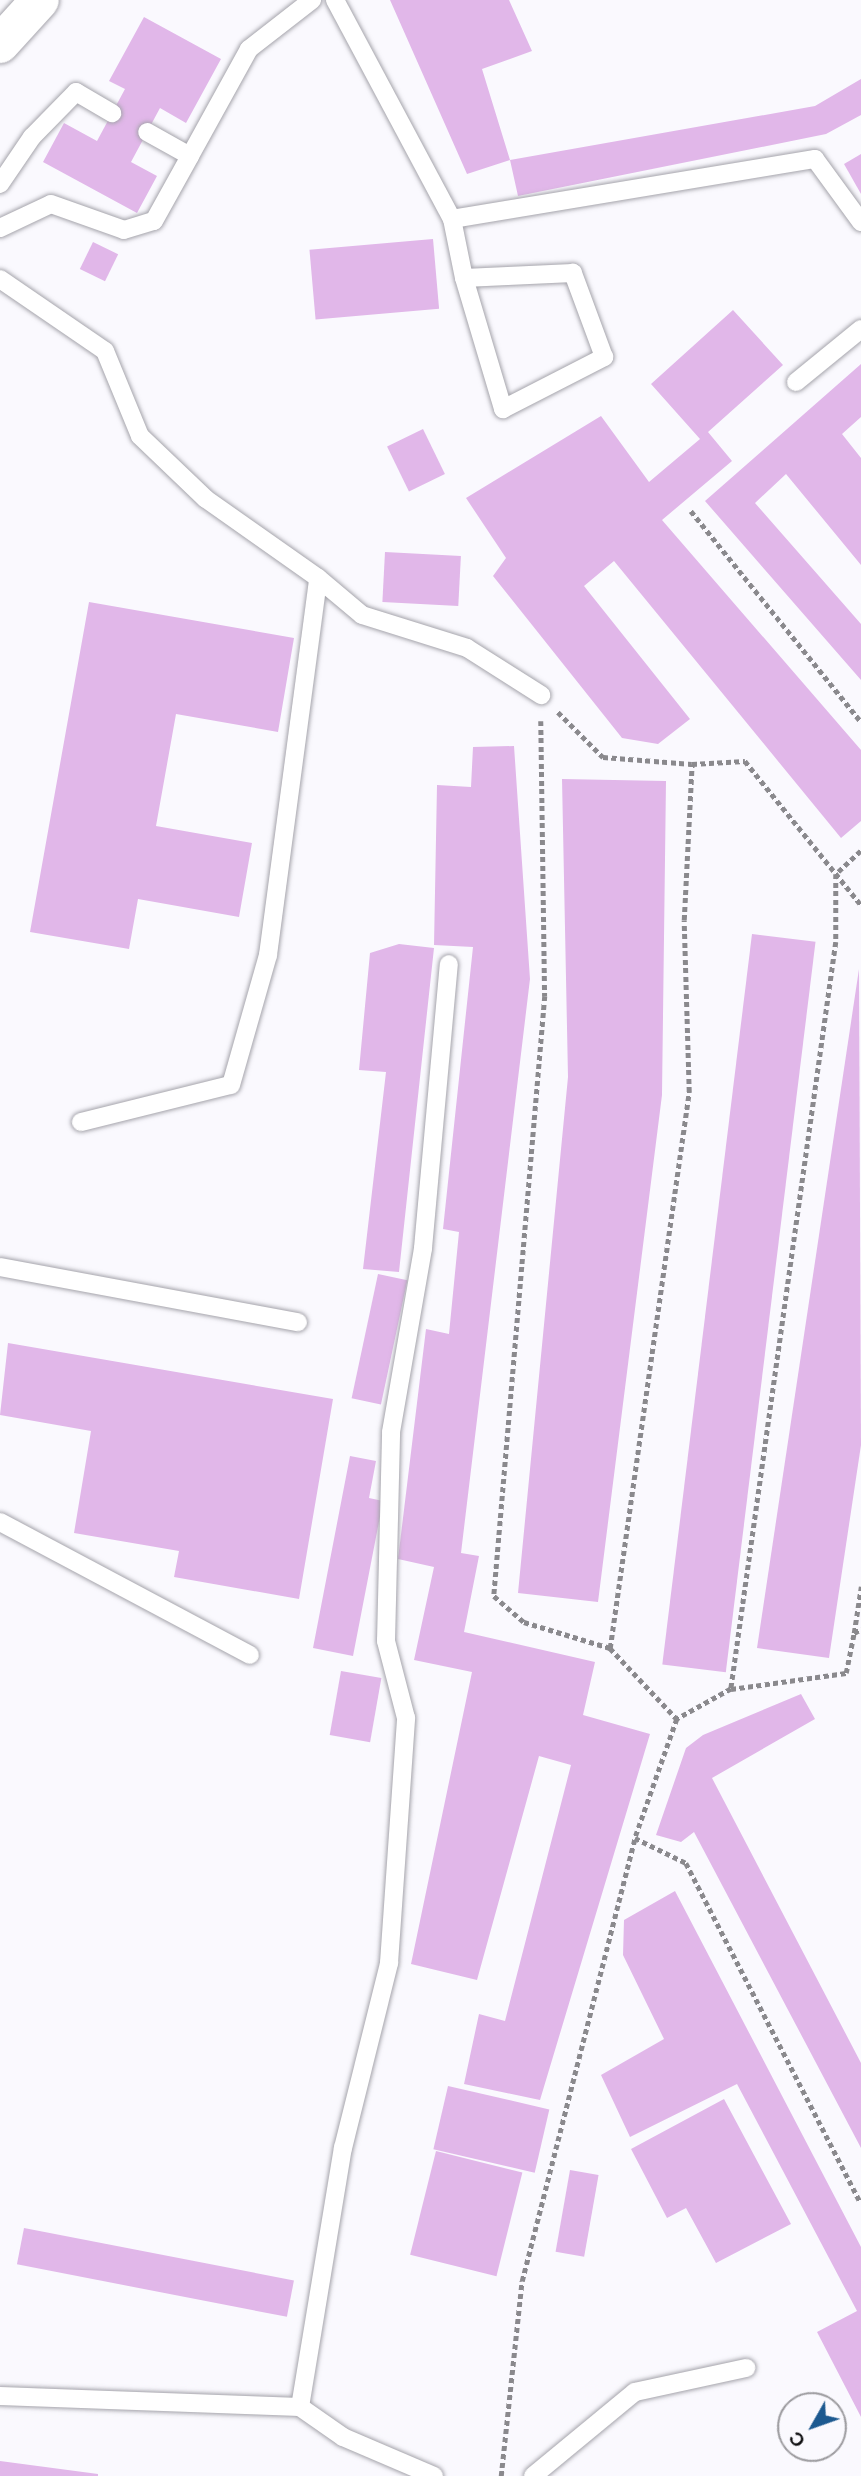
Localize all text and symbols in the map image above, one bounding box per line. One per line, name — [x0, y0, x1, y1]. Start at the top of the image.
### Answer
north arrow — [777, 2392, 847, 2462]
text: С — [783, 2426, 811, 2453]

